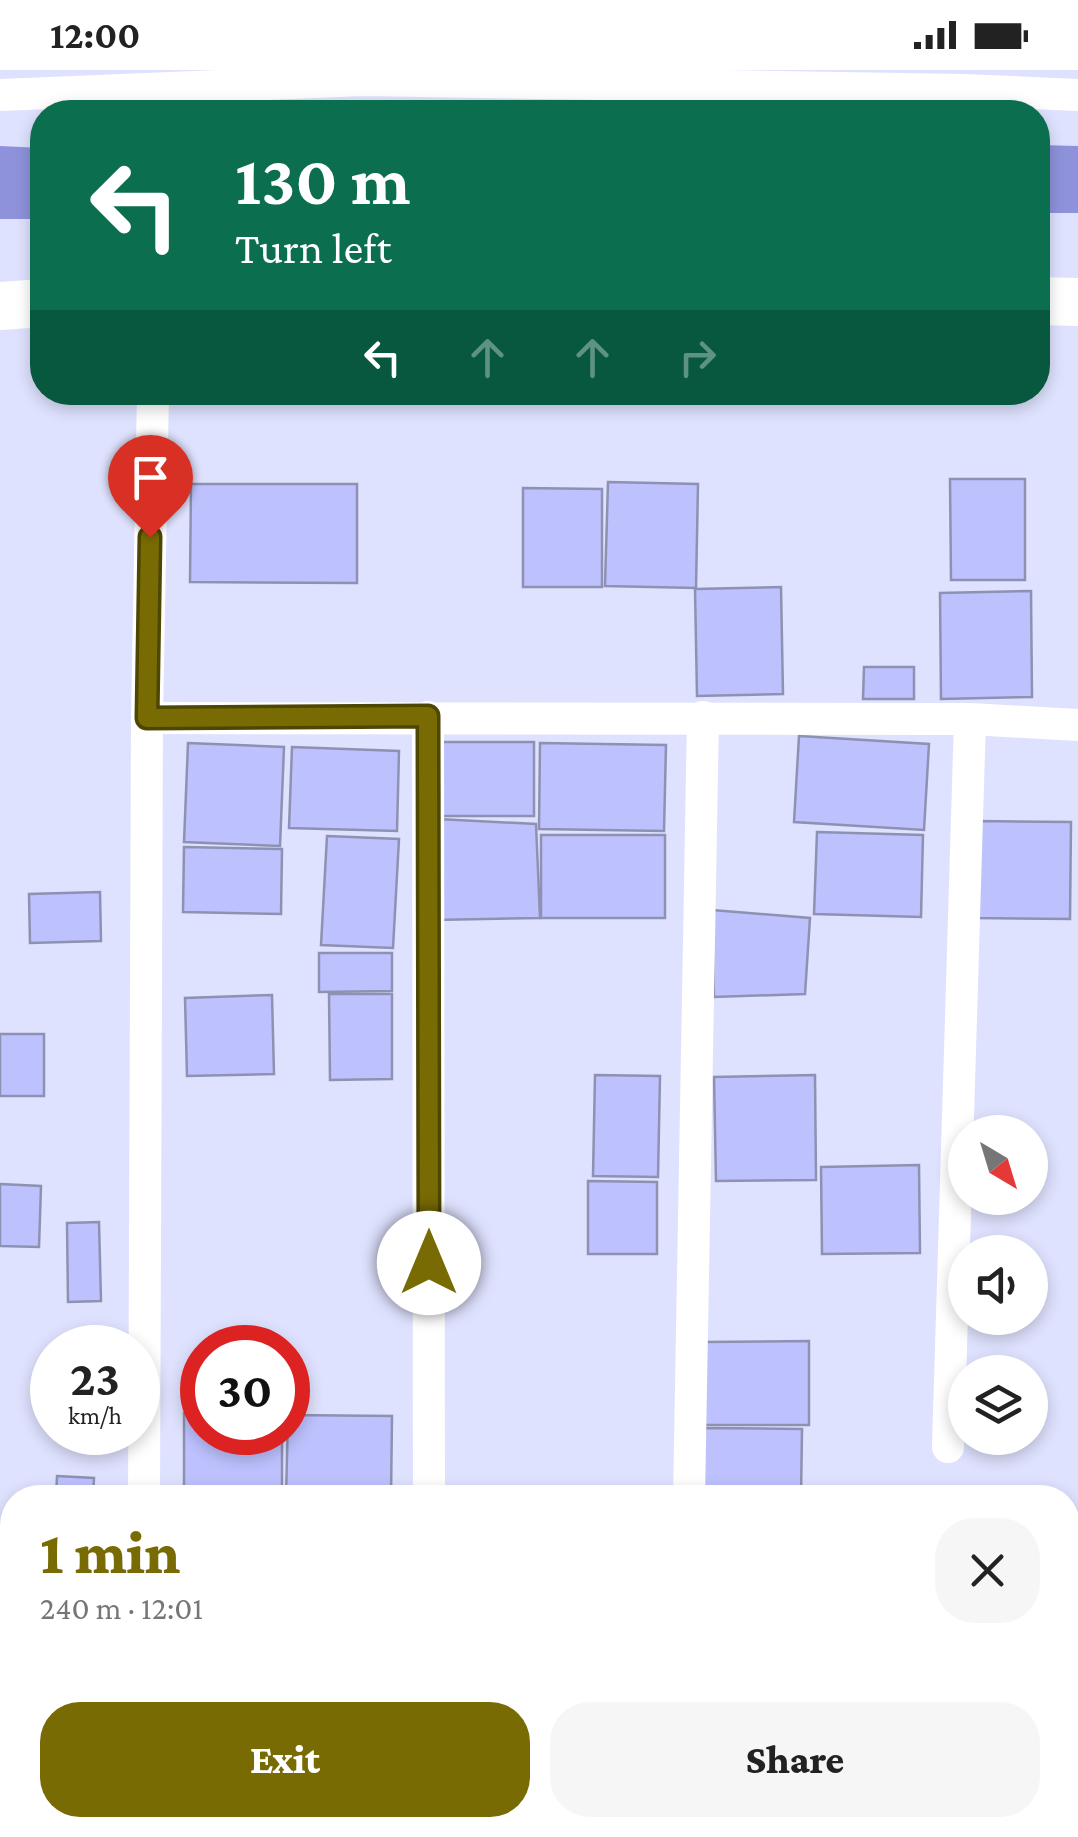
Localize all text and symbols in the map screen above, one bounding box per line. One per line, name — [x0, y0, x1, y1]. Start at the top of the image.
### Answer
text: 12:00 — [50, 14, 140, 56]
icon: left — [70, 140, 200, 270]
text: 130 m — [235, 141, 411, 219]
text: Turn left — [235, 223, 392, 273]
icon: left — [355, 330, 410, 385]
icon: ahead — [460, 330, 515, 385]
icon: ahead — [565, 330, 620, 385]
icon: right — [670, 330, 725, 385]
pin — [108, 435, 193, 538]
icon: arrive — [123, 450, 178, 505]
north arrow — [948, 1115, 1048, 1215]
map controls — [948, 1115, 1048, 1455]
position arrow — [377, 1211, 481, 1315]
button: sound — [948, 1235, 1048, 1335]
speed limit sign: 30 — [180, 1325, 310, 1455]
text: 23 — [70, 1350, 120, 1406]
button: layers — [948, 1355, 1048, 1455]
text: km/h — [68, 1402, 122, 1429]
button: close — [935, 1518, 1040, 1623]
text: 1 min — [40, 1519, 180, 1586]
text: 240 m · 12:01 — [40, 1590, 203, 1626]
button: Exit — [40, 1702, 530, 1817]
button: Share — [550, 1702, 1040, 1817]

